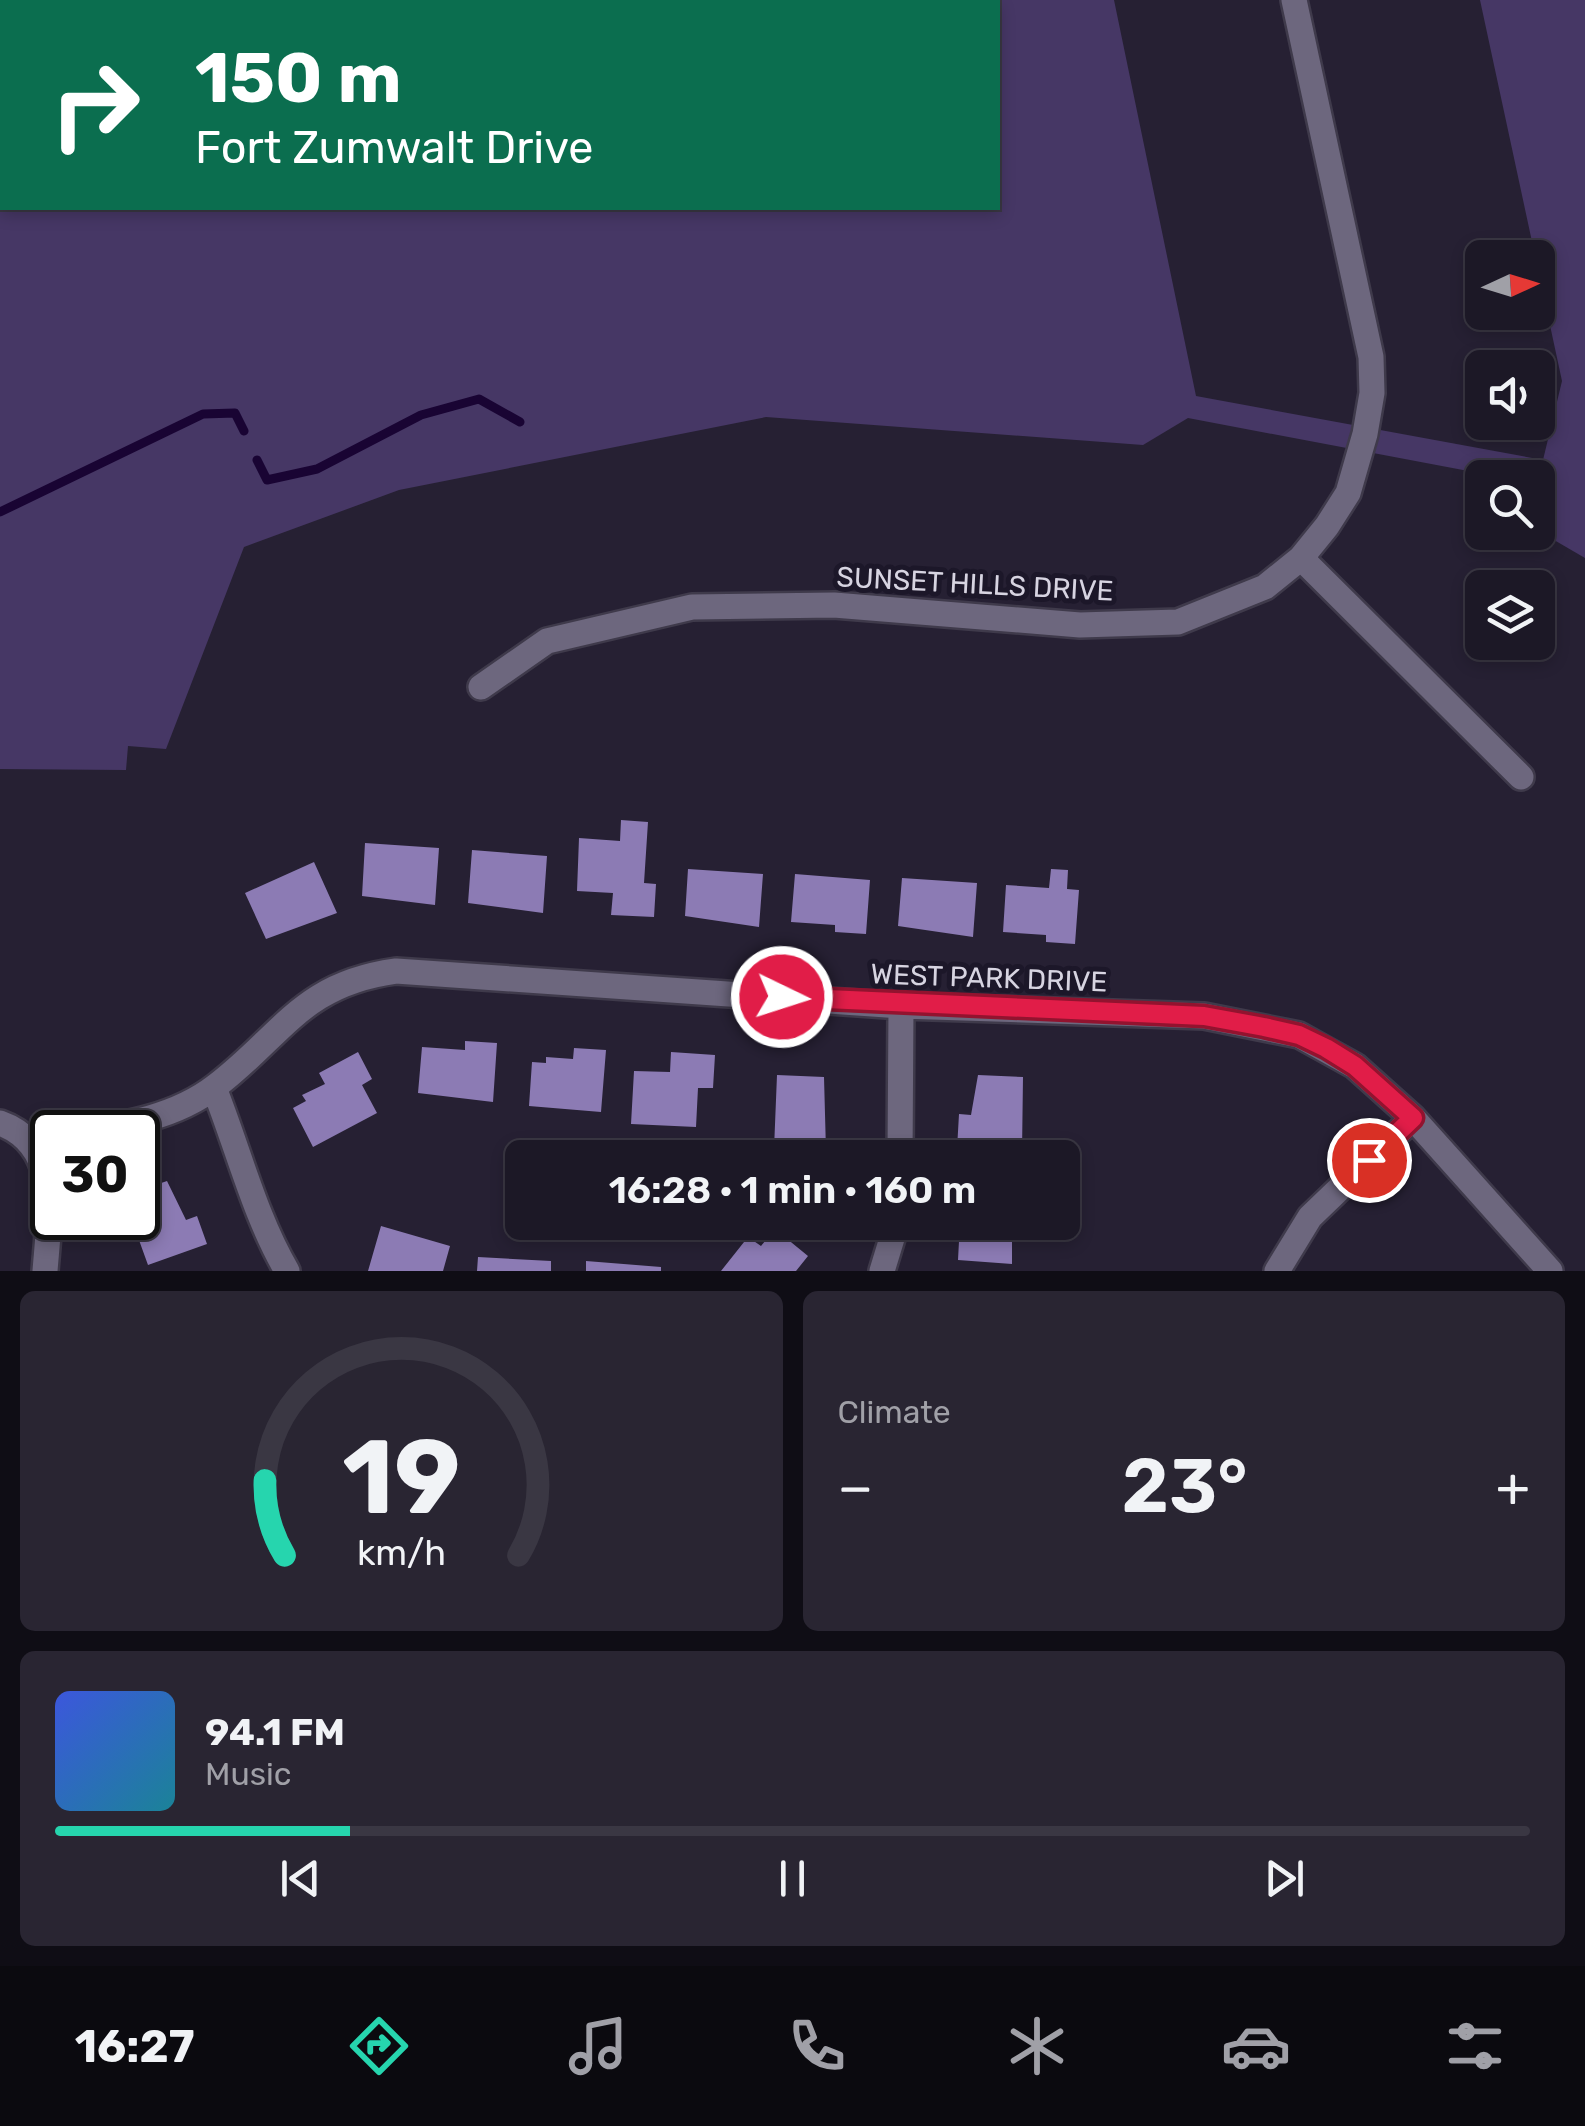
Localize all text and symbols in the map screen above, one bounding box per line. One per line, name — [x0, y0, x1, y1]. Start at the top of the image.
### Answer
text: 150 m — [195, 37, 402, 120]
icon: right — [30, 40, 160, 170]
text: Fort Zumwalt Drive — [195, 121, 593, 174]
north arrow — [1465, 240, 1555, 330]
map controls — [1465, 240, 1555, 660]
button: sound — [1465, 350, 1555, 440]
button: search — [1465, 460, 1555, 550]
street label: SUNSET HILLS DRIVE — [836, 560, 1114, 608]
button: layers — [1465, 570, 1555, 660]
position arrow — [730, 945, 834, 1049]
street label: WEST PARK DRIVE — [870, 957, 1108, 999]
speed limit sign: 30 — [30, 1110, 160, 1240]
pin — [1327, 1118, 1412, 1203]
icon: arrive — [1342, 1133, 1397, 1188]
text: 16:28 · 1 min · 160 m — [609, 1167, 976, 1213]
text: Climate — [838, 1393, 951, 1431]
text: 19 — [342, 1416, 460, 1539]
text: 23° — [1121, 1442, 1248, 1531]
text: − — [838, 1455, 873, 1520]
text: + — [1496, 1455, 1530, 1520]
text: km/h — [357, 1532, 446, 1574]
text: 94.1 FM — [205, 1709, 345, 1755]
text: Music — [205, 1755, 291, 1793]
icon: previous — [273, 1851, 328, 1906]
icon: pause — [765, 1851, 820, 1906]
icon: next — [1257, 1851, 1312, 1906]
icon: directions — [344, 2011, 414, 2081]
icon: music — [563, 2011, 633, 2081]
icon: phone — [782, 2011, 852, 2081]
icon: climate — [1002, 2011, 1072, 2081]
icon: car — [1221, 2011, 1291, 2081]
icon: filters — [1440, 2011, 1510, 2081]
text: 16:27 — [75, 2020, 194, 2073]

